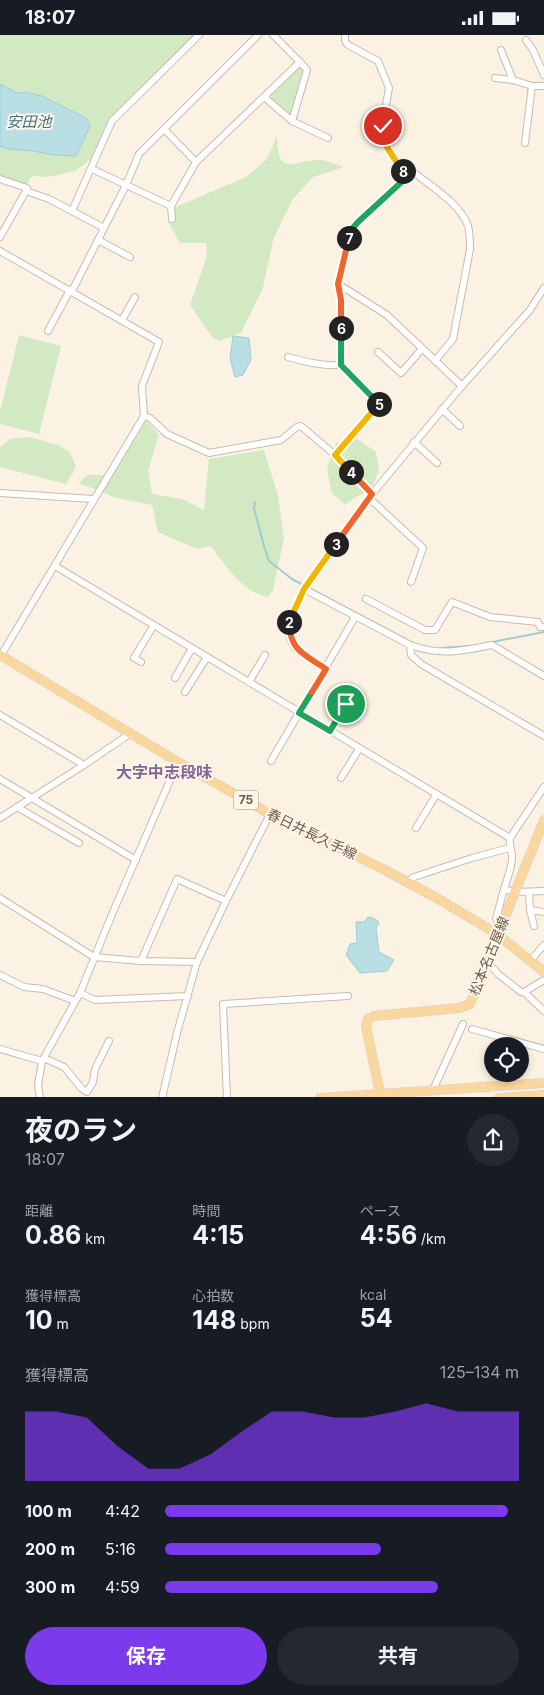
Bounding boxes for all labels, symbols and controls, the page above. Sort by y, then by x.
text: 18:07 [25,6,75,29]
pin [362,105,404,147]
water label: 安田池 [6,112,53,131]
icon: check [369,112,397,140]
pin: 8 [390,159,416,183]
text: 8 [399,163,408,180]
pin: 7 [336,225,362,251]
text: 7 [345,230,354,247]
pin: 6 [328,315,354,341]
text: 6 [337,320,346,337]
pin: 5 [366,391,392,417]
text: 5 [375,396,384,413]
pin: 4 [338,459,364,485]
text: 4 [347,464,356,481]
pin: 3 [324,531,348,557]
text: 3 [332,536,341,553]
pin: 2 [276,609,302,635]
text: 2 [285,614,294,631]
pin [325,683,367,725]
icon: arrive [332,690,360,718]
district label: 大字中志段味 [116,762,212,782]
road number: 75 [234,791,258,809]
street label: 春日井長久手線 [264,804,360,863]
street label: 松本名古屋線 [465,914,512,998]
map controls [484,1037,529,1082]
button: locate [484,1037,529,1082]
text: 夜のラン [25,1113,137,1147]
button: share [467,1114,519,1166]
text: 18:07 [25,1149,65,1169]
text: 距離 [25,1202,53,1219]
text: 時間 [192,1202,220,1219]
text: ペース [360,1202,401,1219]
text: 0.86 [25,1220,81,1250]
text: 4:15 [192,1220,244,1250]
text: 4:56 [360,1220,417,1250]
text: km [81,1230,105,1247]
text: /km [417,1230,446,1247]
text: kcal [360,1286,386,1303]
text: 獲得標高 [25,1287,81,1304]
text: 心拍数 [192,1287,234,1304]
text: 54 [360,1303,393,1333]
text: 10 [25,1305,53,1335]
text: 148 [192,1305,236,1335]
text: m [53,1315,69,1332]
text: bpm [236,1315,270,1332]
text: 125–134 m [440,1362,519,1382]
text: 獲得標高 [25,1365,89,1385]
text: 100 m [25,1501,72,1521]
text: 4:42 [105,1501,140,1521]
text: 200 m [25,1539,75,1559]
text: 5:16 [105,1539,136,1559]
text: 300 m [25,1577,75,1597]
text: 4:59 [105,1577,140,1597]
button: 保存 [25,1627,267,1685]
button: 共有 [277,1627,519,1685]

